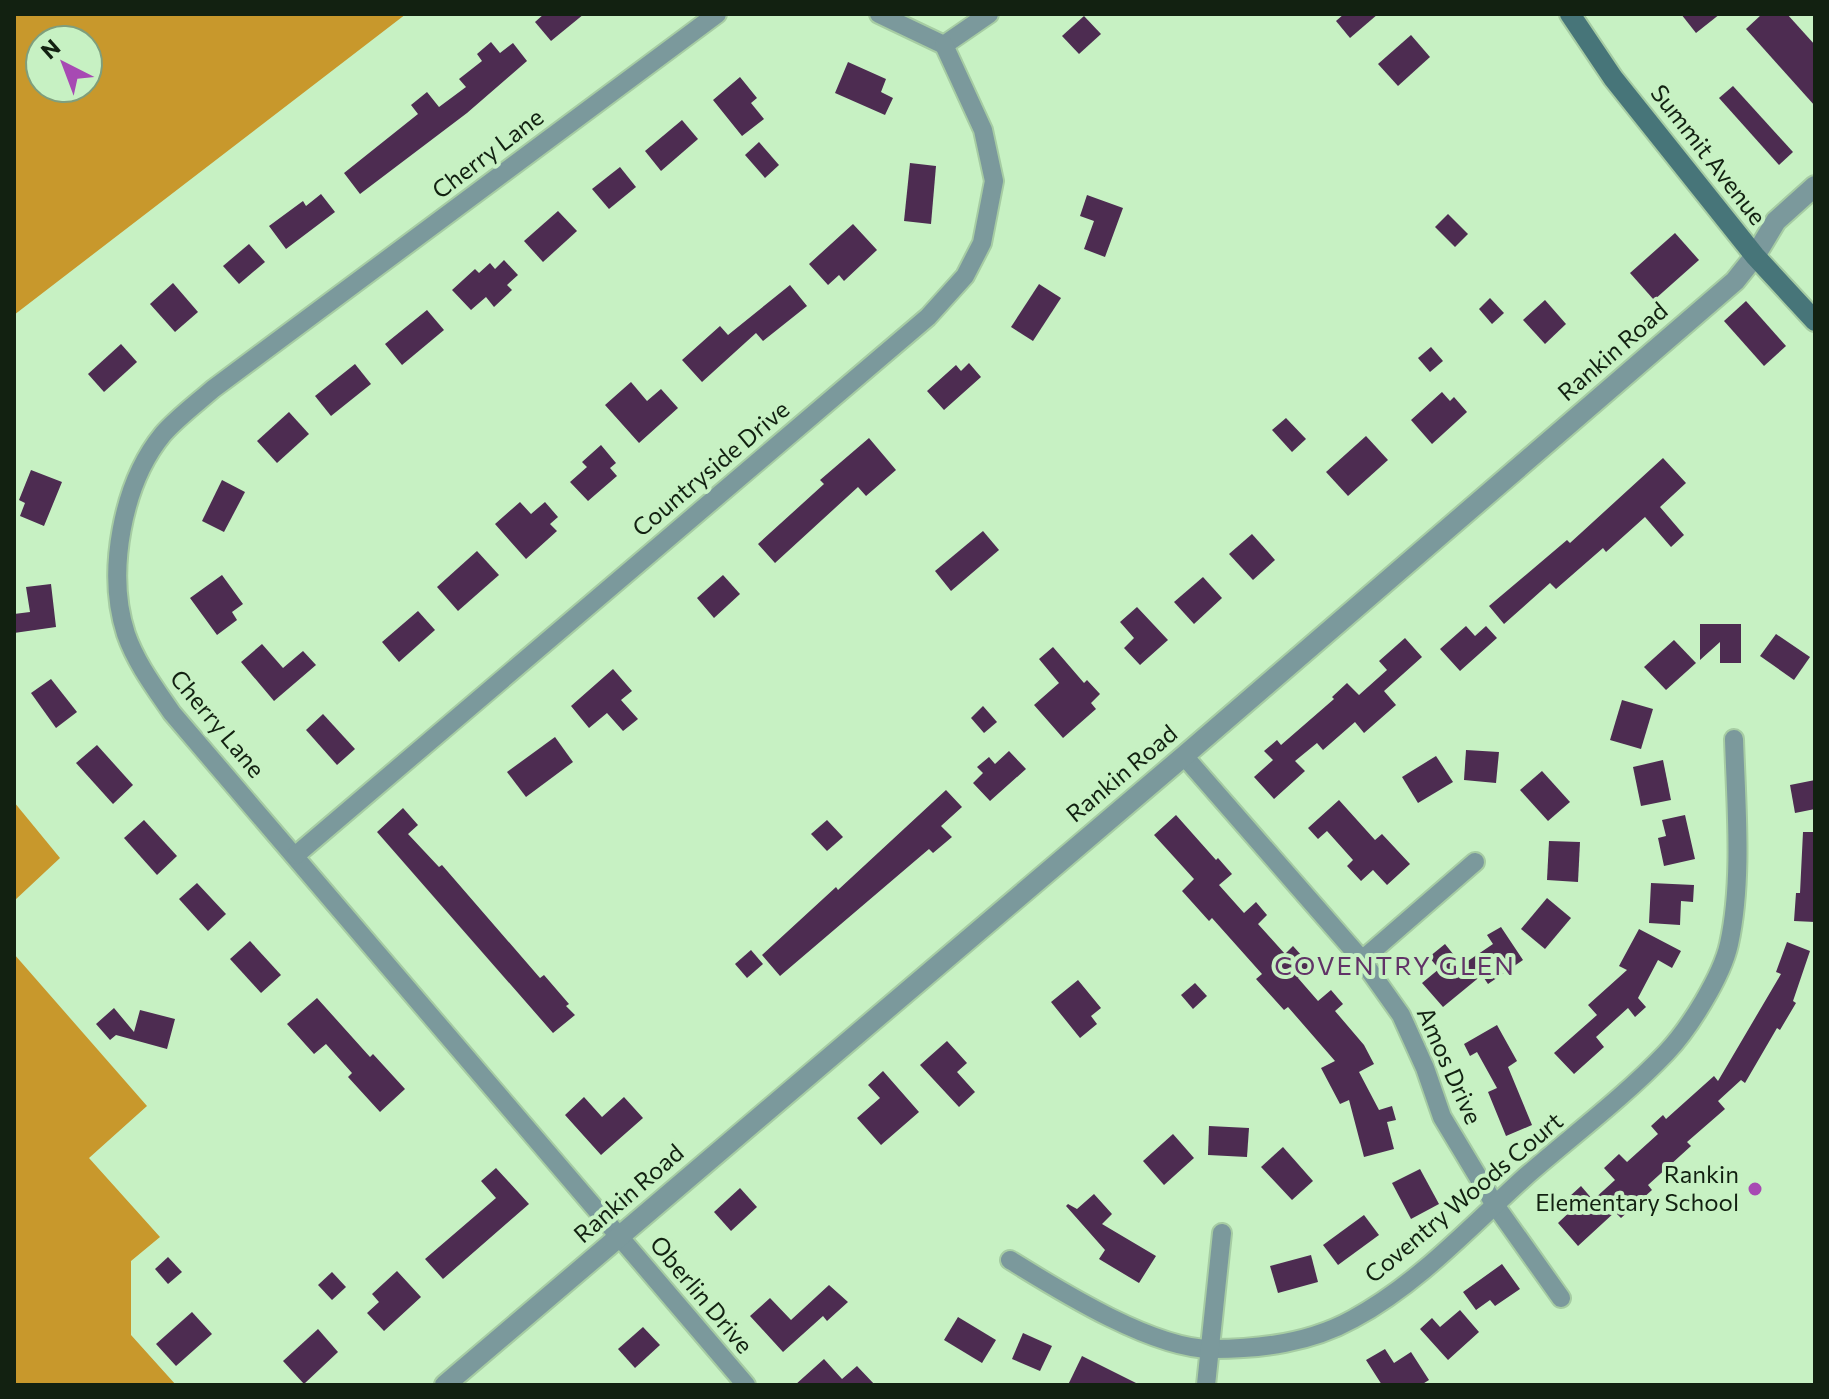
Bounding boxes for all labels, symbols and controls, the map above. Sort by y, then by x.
north arrow [24,24,104,104]
text: N [35,33,65,64]
street label: Summit Avenue [1645,78,1773,230]
street label: Cherry Lane [426,102,548,204]
street label: Rankin Road [1551,295,1673,406]
street label: Countryside Drive [626,394,794,542]
street label: Cherry Lane [165,663,272,783]
street label: Rankin Road [1060,718,1182,828]
district label: COVENTRY GLEN [1274,949,1516,980]
street label: Amos Drive [1412,1002,1489,1128]
street label: Coventry Woods Court [1358,1105,1568,1288]
street label: Rankin Road [567,1137,689,1248]
place label: Rankin Elementary School [1535,1159,1739,1216]
marker: Rankin Elementary School [1746,1180,1764,1198]
street label: Oberlin Drive [645,1229,760,1359]

